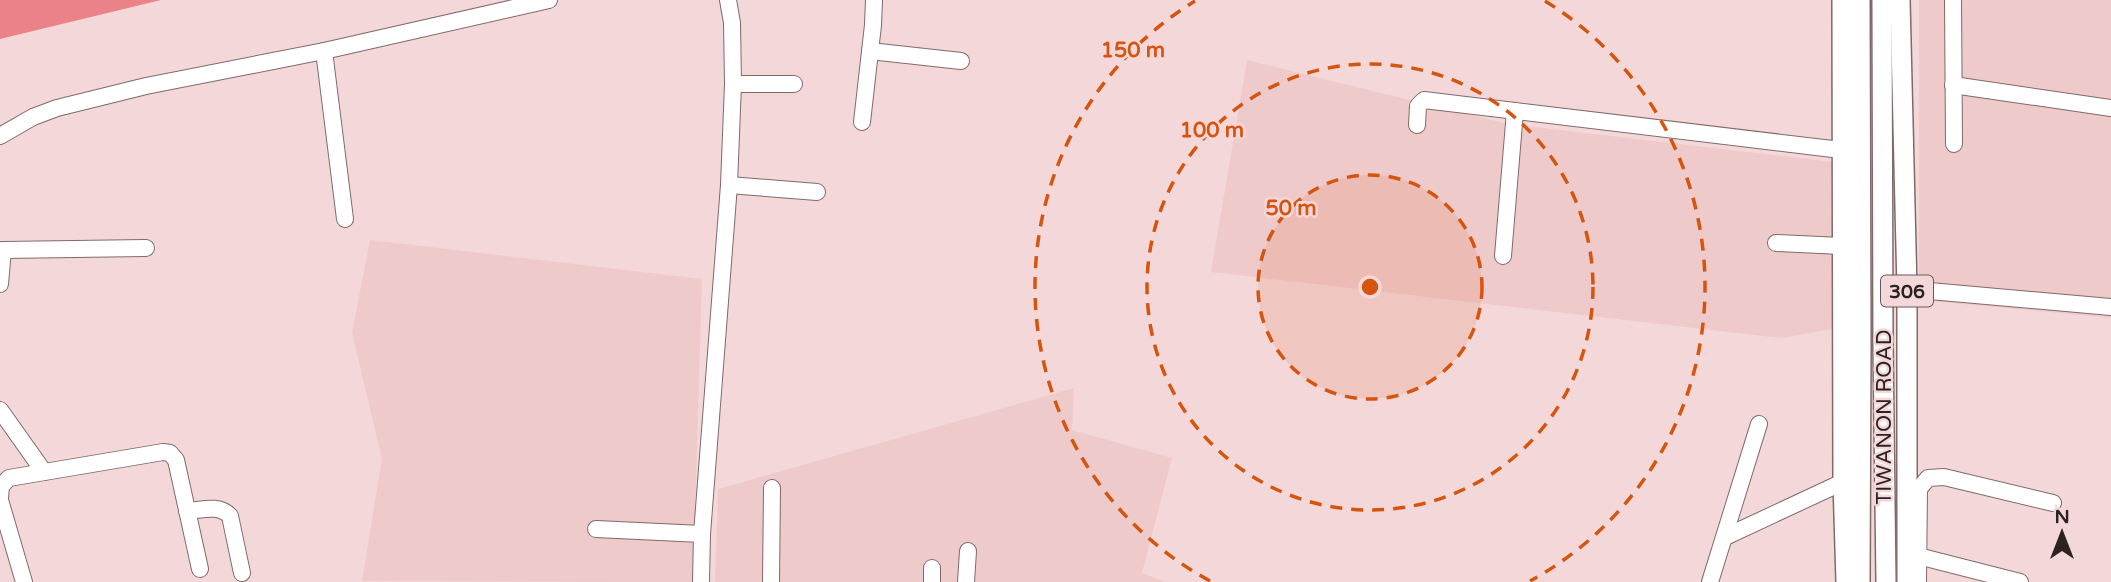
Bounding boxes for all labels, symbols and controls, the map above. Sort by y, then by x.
text: 150 m [1101,38,1165,63]
text: 100 m [1180,118,1244,143]
text: 50 m [1265,196,1317,221]
centre of rings [1358,275,1382,299]
road number: 306 [1881,276,1933,306]
street label: TIWANON ROAD [1872,329,1897,505]
north arrow [2027,498,2097,568]
text: N [2054,506,2070,528]

